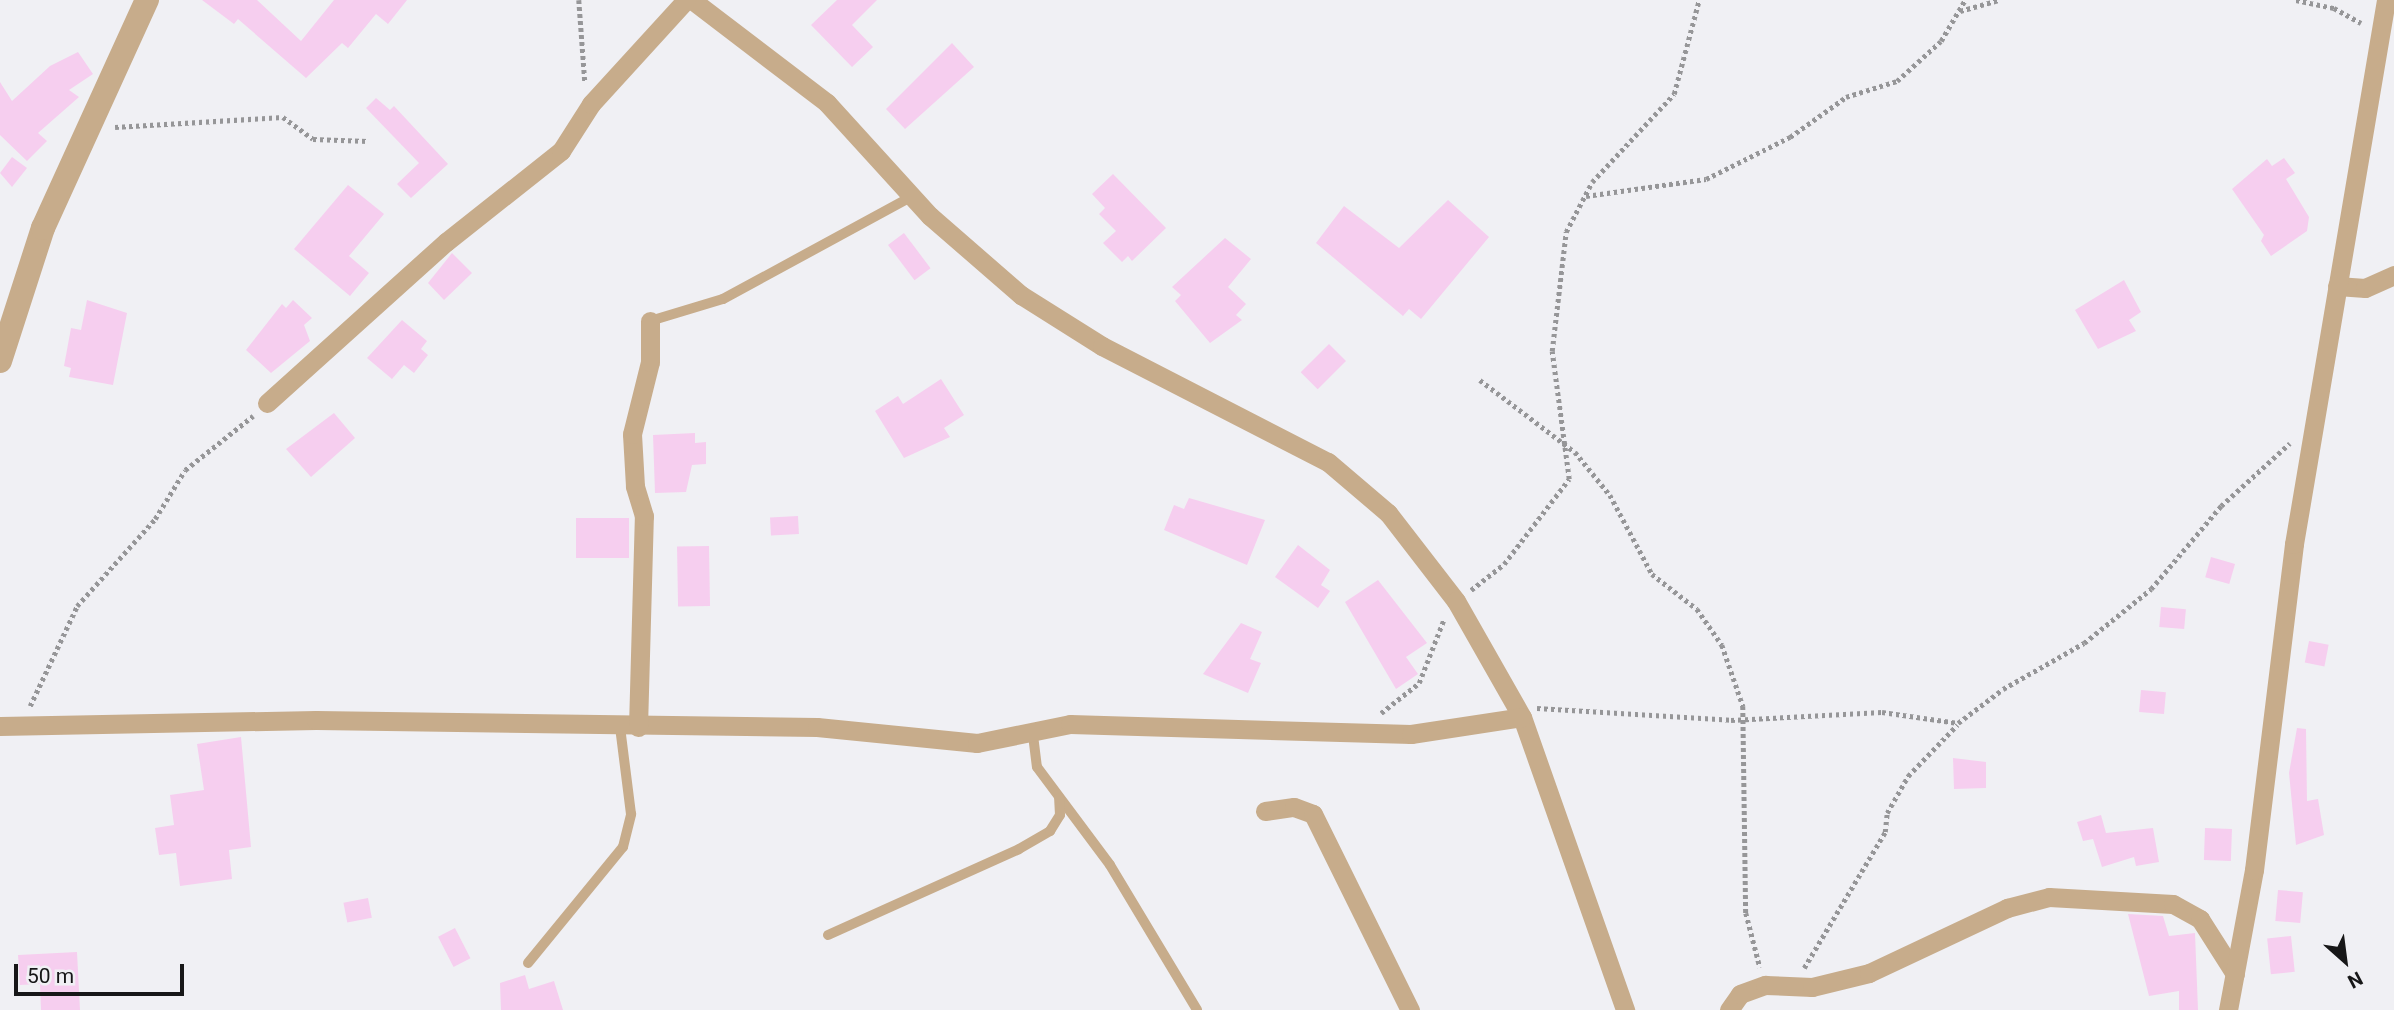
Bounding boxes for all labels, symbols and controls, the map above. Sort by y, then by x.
north arrow [2310,926,2380,996]
scale bar [18,950,187,994]
text: 50 m [27,964,74,988]
text: N [2344,967,2366,993]

